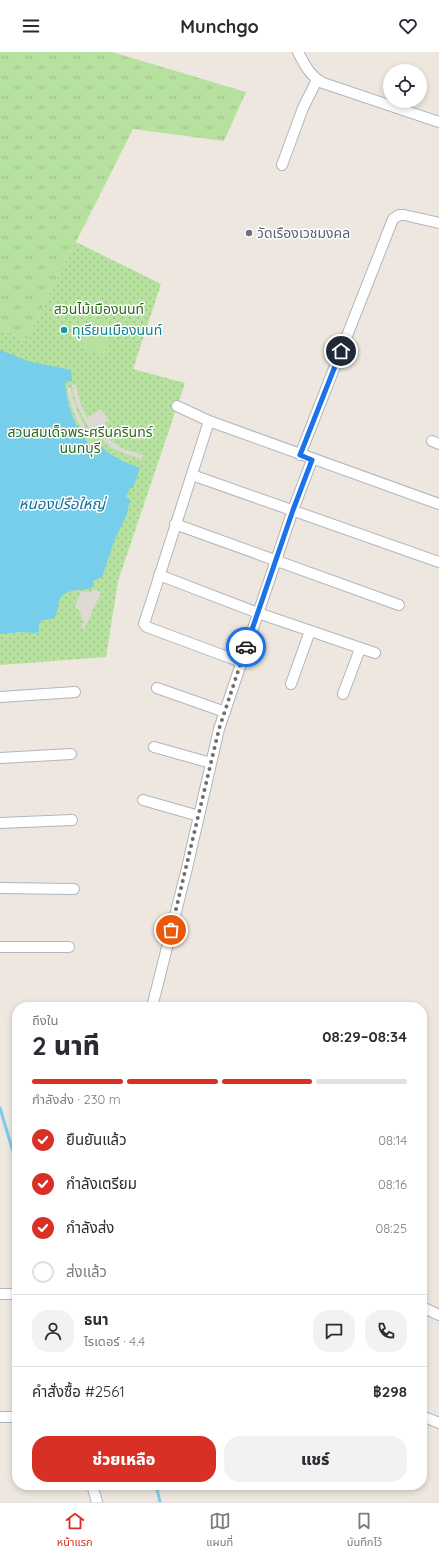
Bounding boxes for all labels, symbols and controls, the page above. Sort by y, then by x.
icon: menu [20,15,42,37]
text: Munchgo [180,15,259,38]
icon: heart [397,15,419,37]
map controls [383,64,427,108]
button: locate [383,64,427,108]
place label: วัดเรืองเวชมงคล [257,224,350,242]
marker: วัดเรืองเวชมงคล [244,228,254,238]
park label: สวนไม้เมืองนนท์ [54,300,144,318]
place label: ทุเรียนเมืองนนท์ [72,321,162,339]
marker: ทุเรียนเมืองนนท์ [59,325,69,335]
pin [324,334,358,368]
icon: home [330,340,352,362]
park label: สวนสมเด็จพระศรีนครินทร์ นนทบุรี [7,423,153,457]
water label: หนองปรือใหญ่ [19,494,107,513]
courier [226,627,266,667]
icon: car [235,636,257,658]
pin [154,913,188,947]
icon: bag [160,919,182,941]
text: ถึงใน [32,1012,58,1028]
text: 08:29–08:34 [322,1027,407,1046]
text: 2 นาที [32,1029,100,1062]
text: กำลังส่ง · 230 m [32,1091,121,1107]
icon: check [32,1129,54,1151]
text: ยืนยันแล้ว [66,1130,127,1149]
text: 08:14 [378,1132,407,1148]
icon: check [32,1173,54,1195]
text: กำลังเตรียม [66,1174,137,1193]
text: 08:16 [378,1176,407,1192]
icon: check [32,1217,54,1239]
text: กำลังส่ง [66,1218,114,1237]
text: 08:25 [376,1220,407,1236]
text: ส่งแล้ว [66,1262,107,1281]
button: person [32,1310,74,1352]
text: ธนา [84,1310,109,1329]
button: chat [313,1310,355,1352]
button: phone [365,1310,407,1352]
text: ไรเดอร์ · 4.4 [84,1333,145,1349]
text: คำสั่งซื้อ #2561 [32,1382,125,1401]
text: ฿298 [373,1382,407,1401]
button: ช่วยเหลือ [32,1436,216,1482]
button: แชร์ [224,1436,407,1482]
tab: หน้าแรก [57,1510,93,1551]
tab: แผนที่ [206,1510,233,1551]
tab: บันทึกไว้ [347,1510,382,1551]

